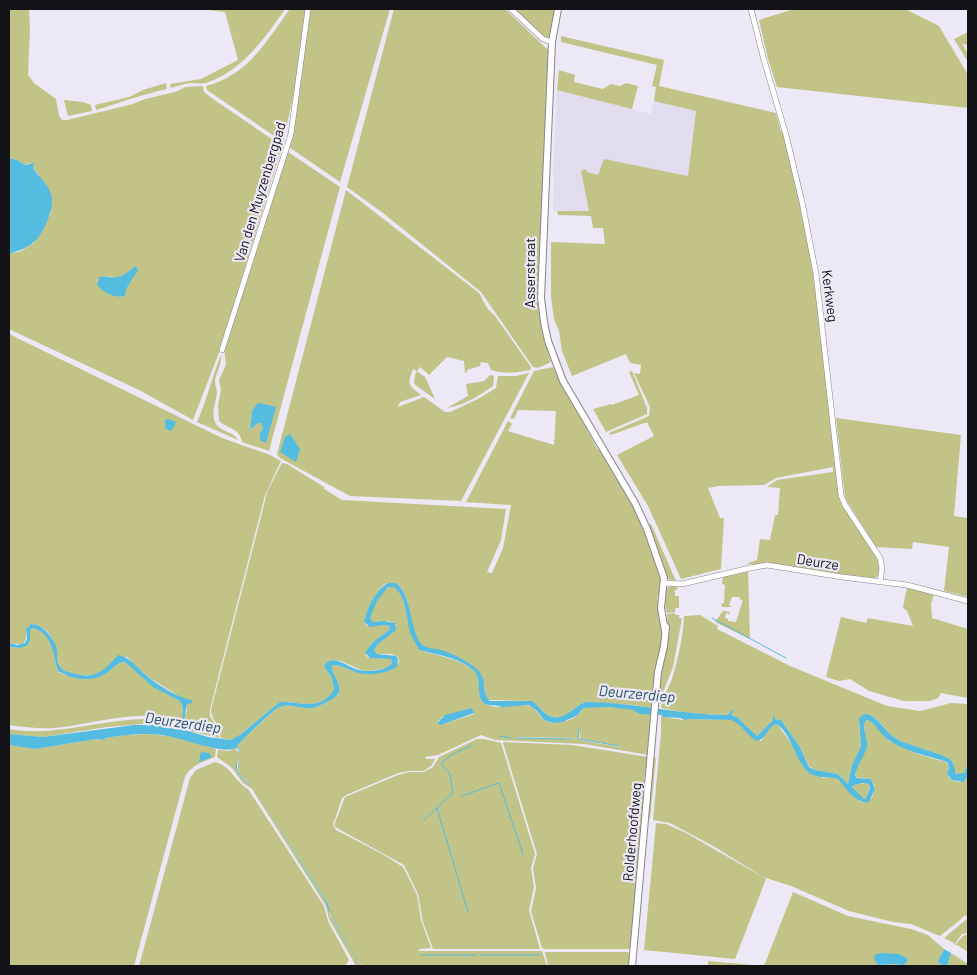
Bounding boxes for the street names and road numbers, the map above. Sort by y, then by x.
street label: Van den Muyzenbergpad [230,120,289,264]
street label: Asserstraat [521,238,538,308]
street label: Kerkweg [819,269,842,323]
street label: Deurze [796,550,840,573]
street label: Rolderhoofdweg [619,782,644,882]

